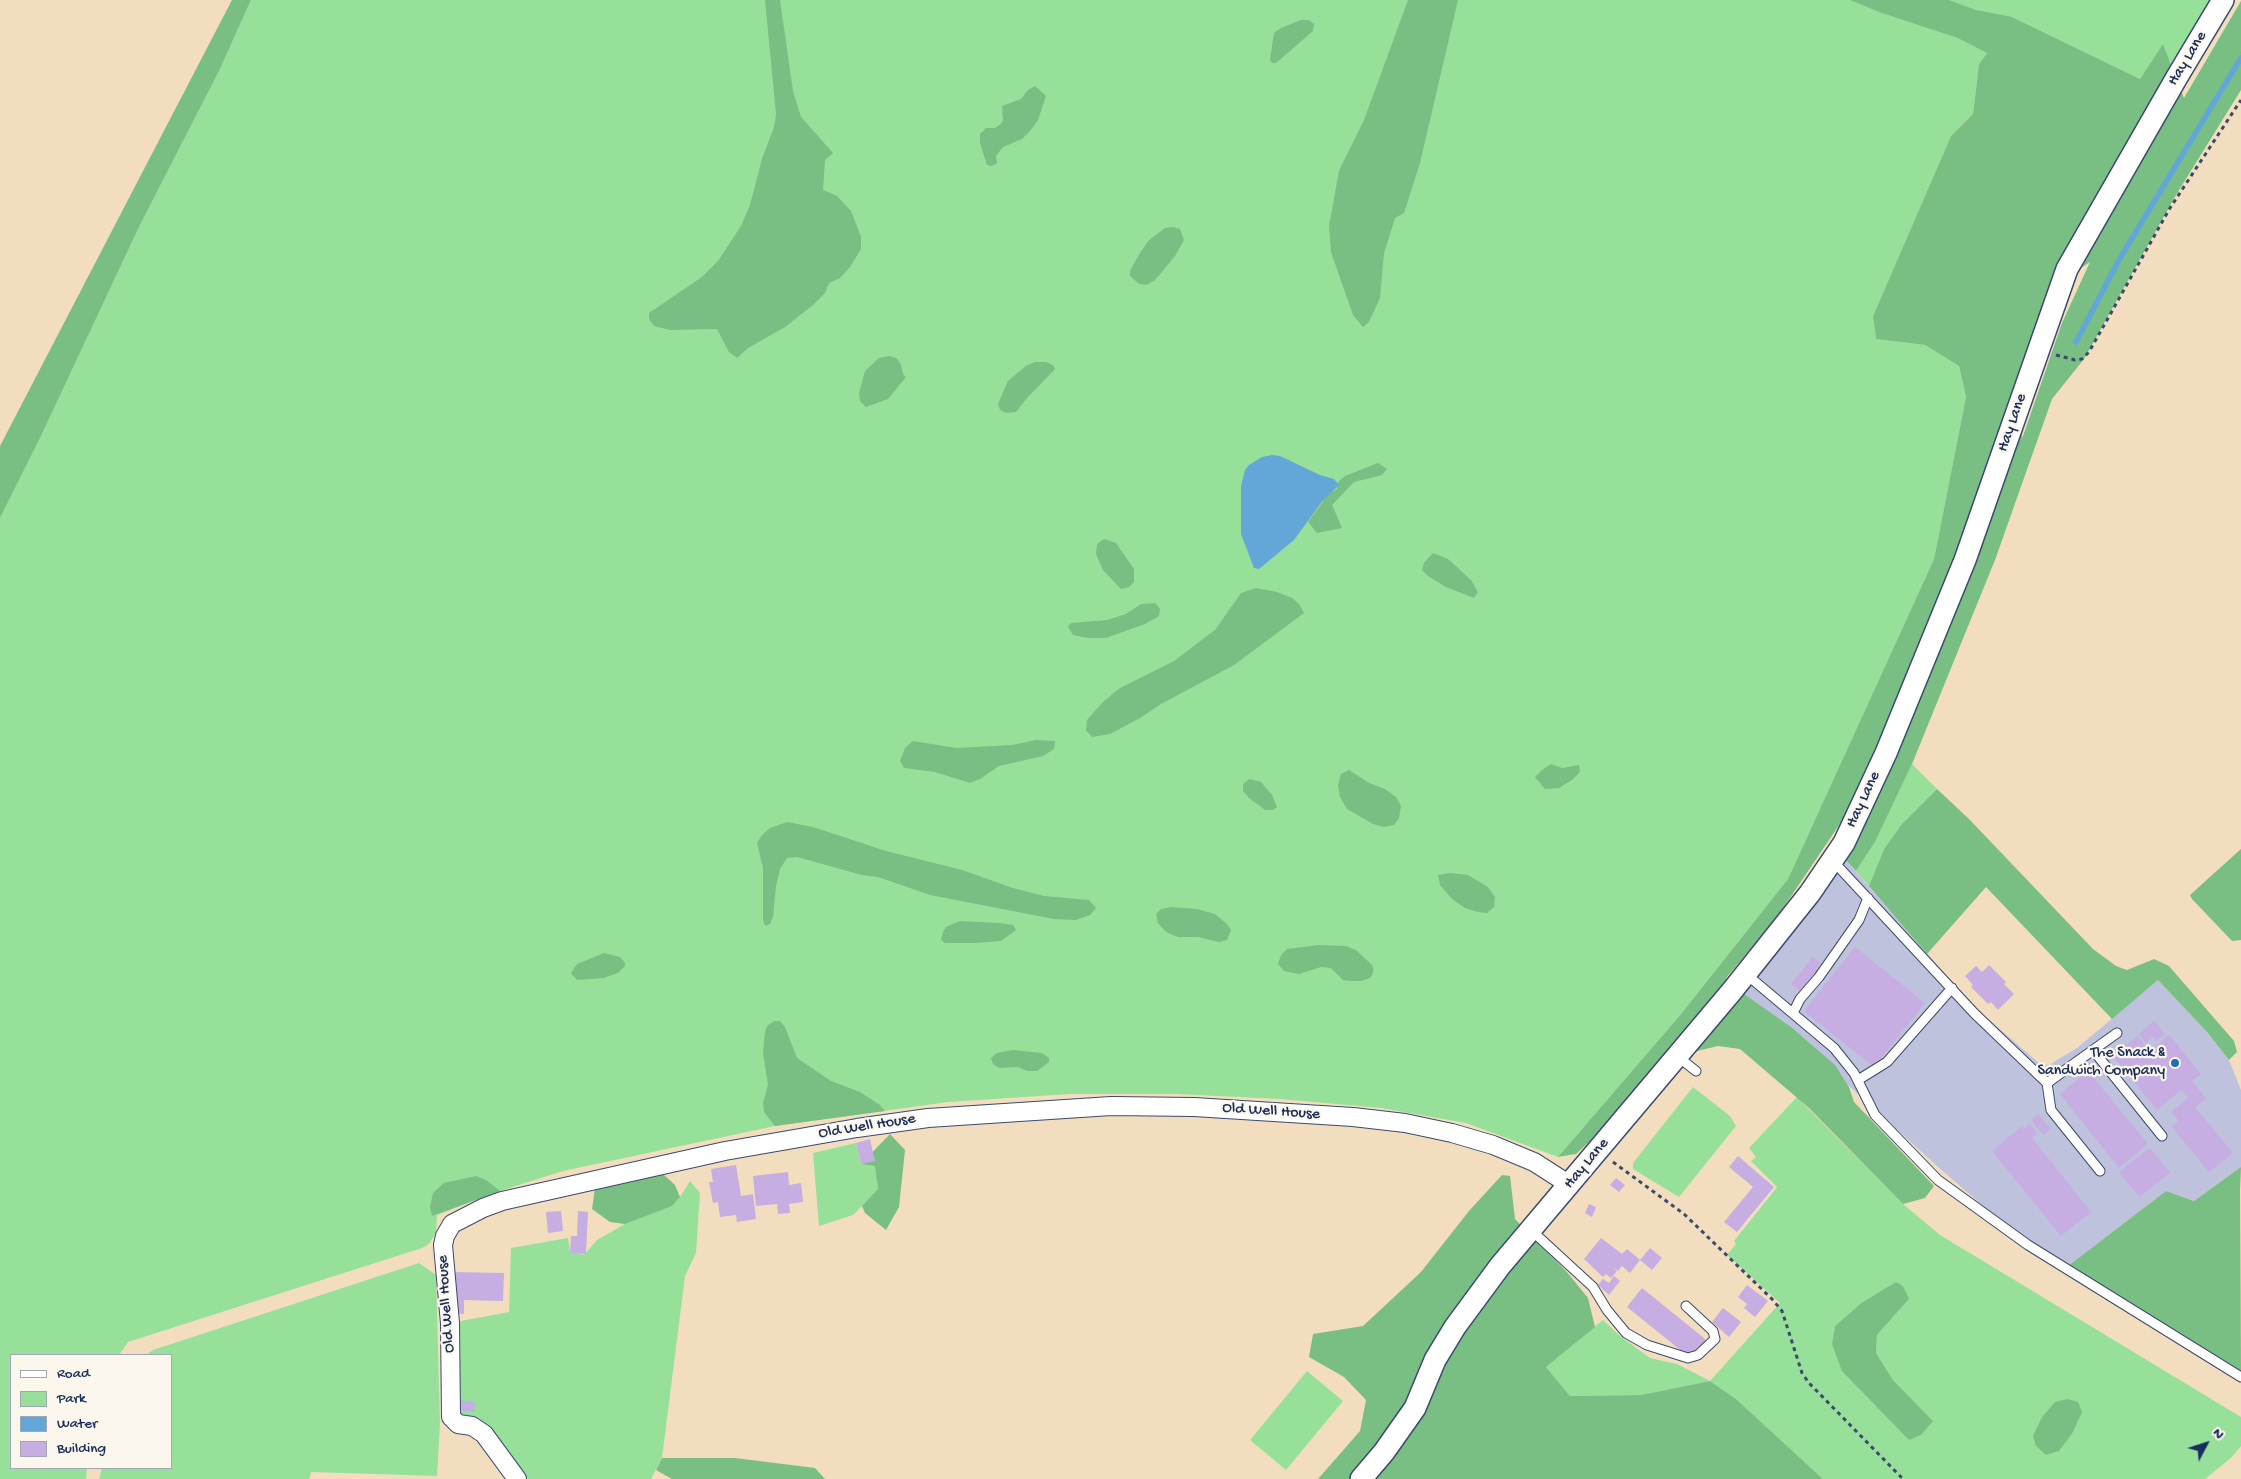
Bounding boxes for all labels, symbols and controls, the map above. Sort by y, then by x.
street label: Hay Lane [2164,28,2212,90]
street label: Hay Lane [1994,391,2032,455]
street label: Hay Lane [1843,769,1885,831]
place label: The Snack & Sandwich Company [2037,1044,2165,1082]
marker: The Snack & Sandwich Company [2169,1057,2181,1069]
street label: Old Well House [1221,1099,1321,1125]
street label: Old Well House [817,1110,917,1144]
street label: Hay Lane [1560,1135,1614,1193]
street label: Old Well House [434,1254,460,1354]
legend [10,1354,172,1469]
text: Road [57,1365,90,1383]
text: Park [57,1390,86,1408]
text: Water [57,1415,97,1433]
north arrow [2181,1419,2231,1469]
text: N [2208,1425,2227,1443]
text: Building [57,1440,106,1458]

